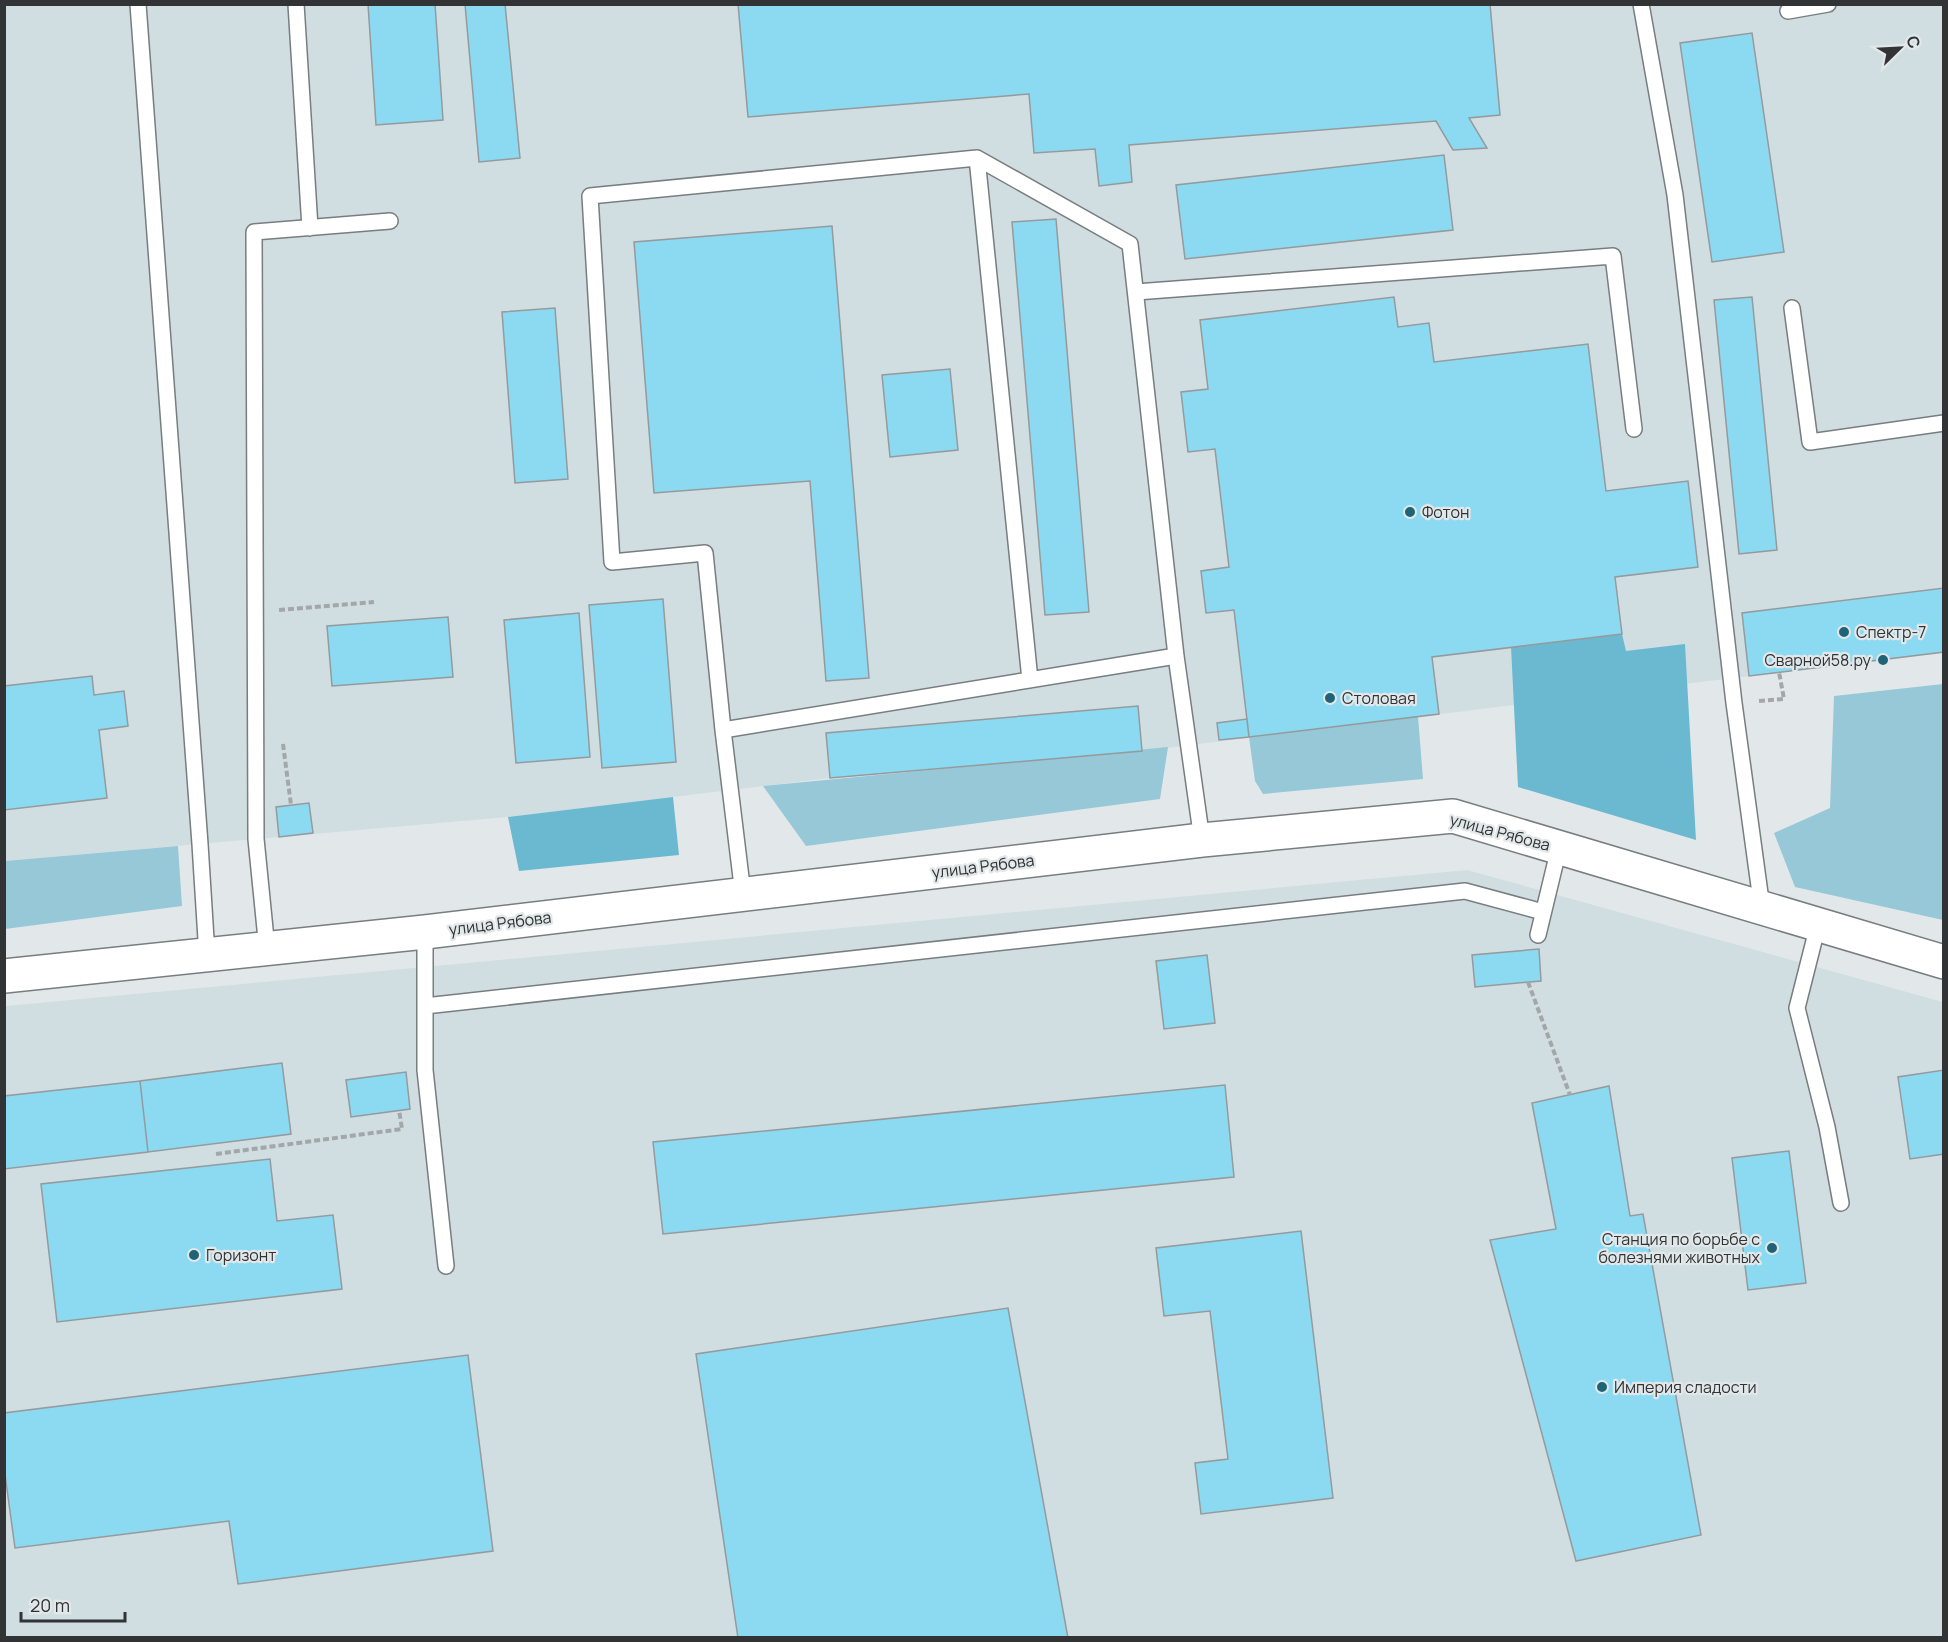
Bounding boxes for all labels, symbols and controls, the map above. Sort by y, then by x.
north arrow [1870,18,1930,78]
text: С [1901,32,1926,52]
place label: Фотон [1422,501,1469,523]
marker: Фотон [1403,505,1417,519]
place label: Спектр-7 [1856,621,1926,643]
marker: Спектр-7 [1837,625,1851,639]
place label: Сварной58.ру [1764,649,1872,671]
marker: Сварной58.ру [1876,653,1890,667]
place label: Столовая [1342,687,1416,709]
marker: Столовая [1323,691,1337,705]
street label: улица Рябова [1447,808,1553,856]
street label: улица Рябова [930,849,1036,883]
street label: улица Рябова [447,906,553,940]
place label: Станция по борьбе с болезнями животных [1598,1228,1761,1268]
marker: Станция по борьбе с болезнями животных [1765,1241,1779,1255]
place label: Горизонт [206,1244,276,1266]
marker: Горизонт [187,1248,201,1262]
place label: Империя сладости [1614,1376,1757,1398]
marker: Империя сладости [1595,1380,1609,1394]
scale bar [21,1585,124,1623]
text: 20 m [30,1593,70,1617]

